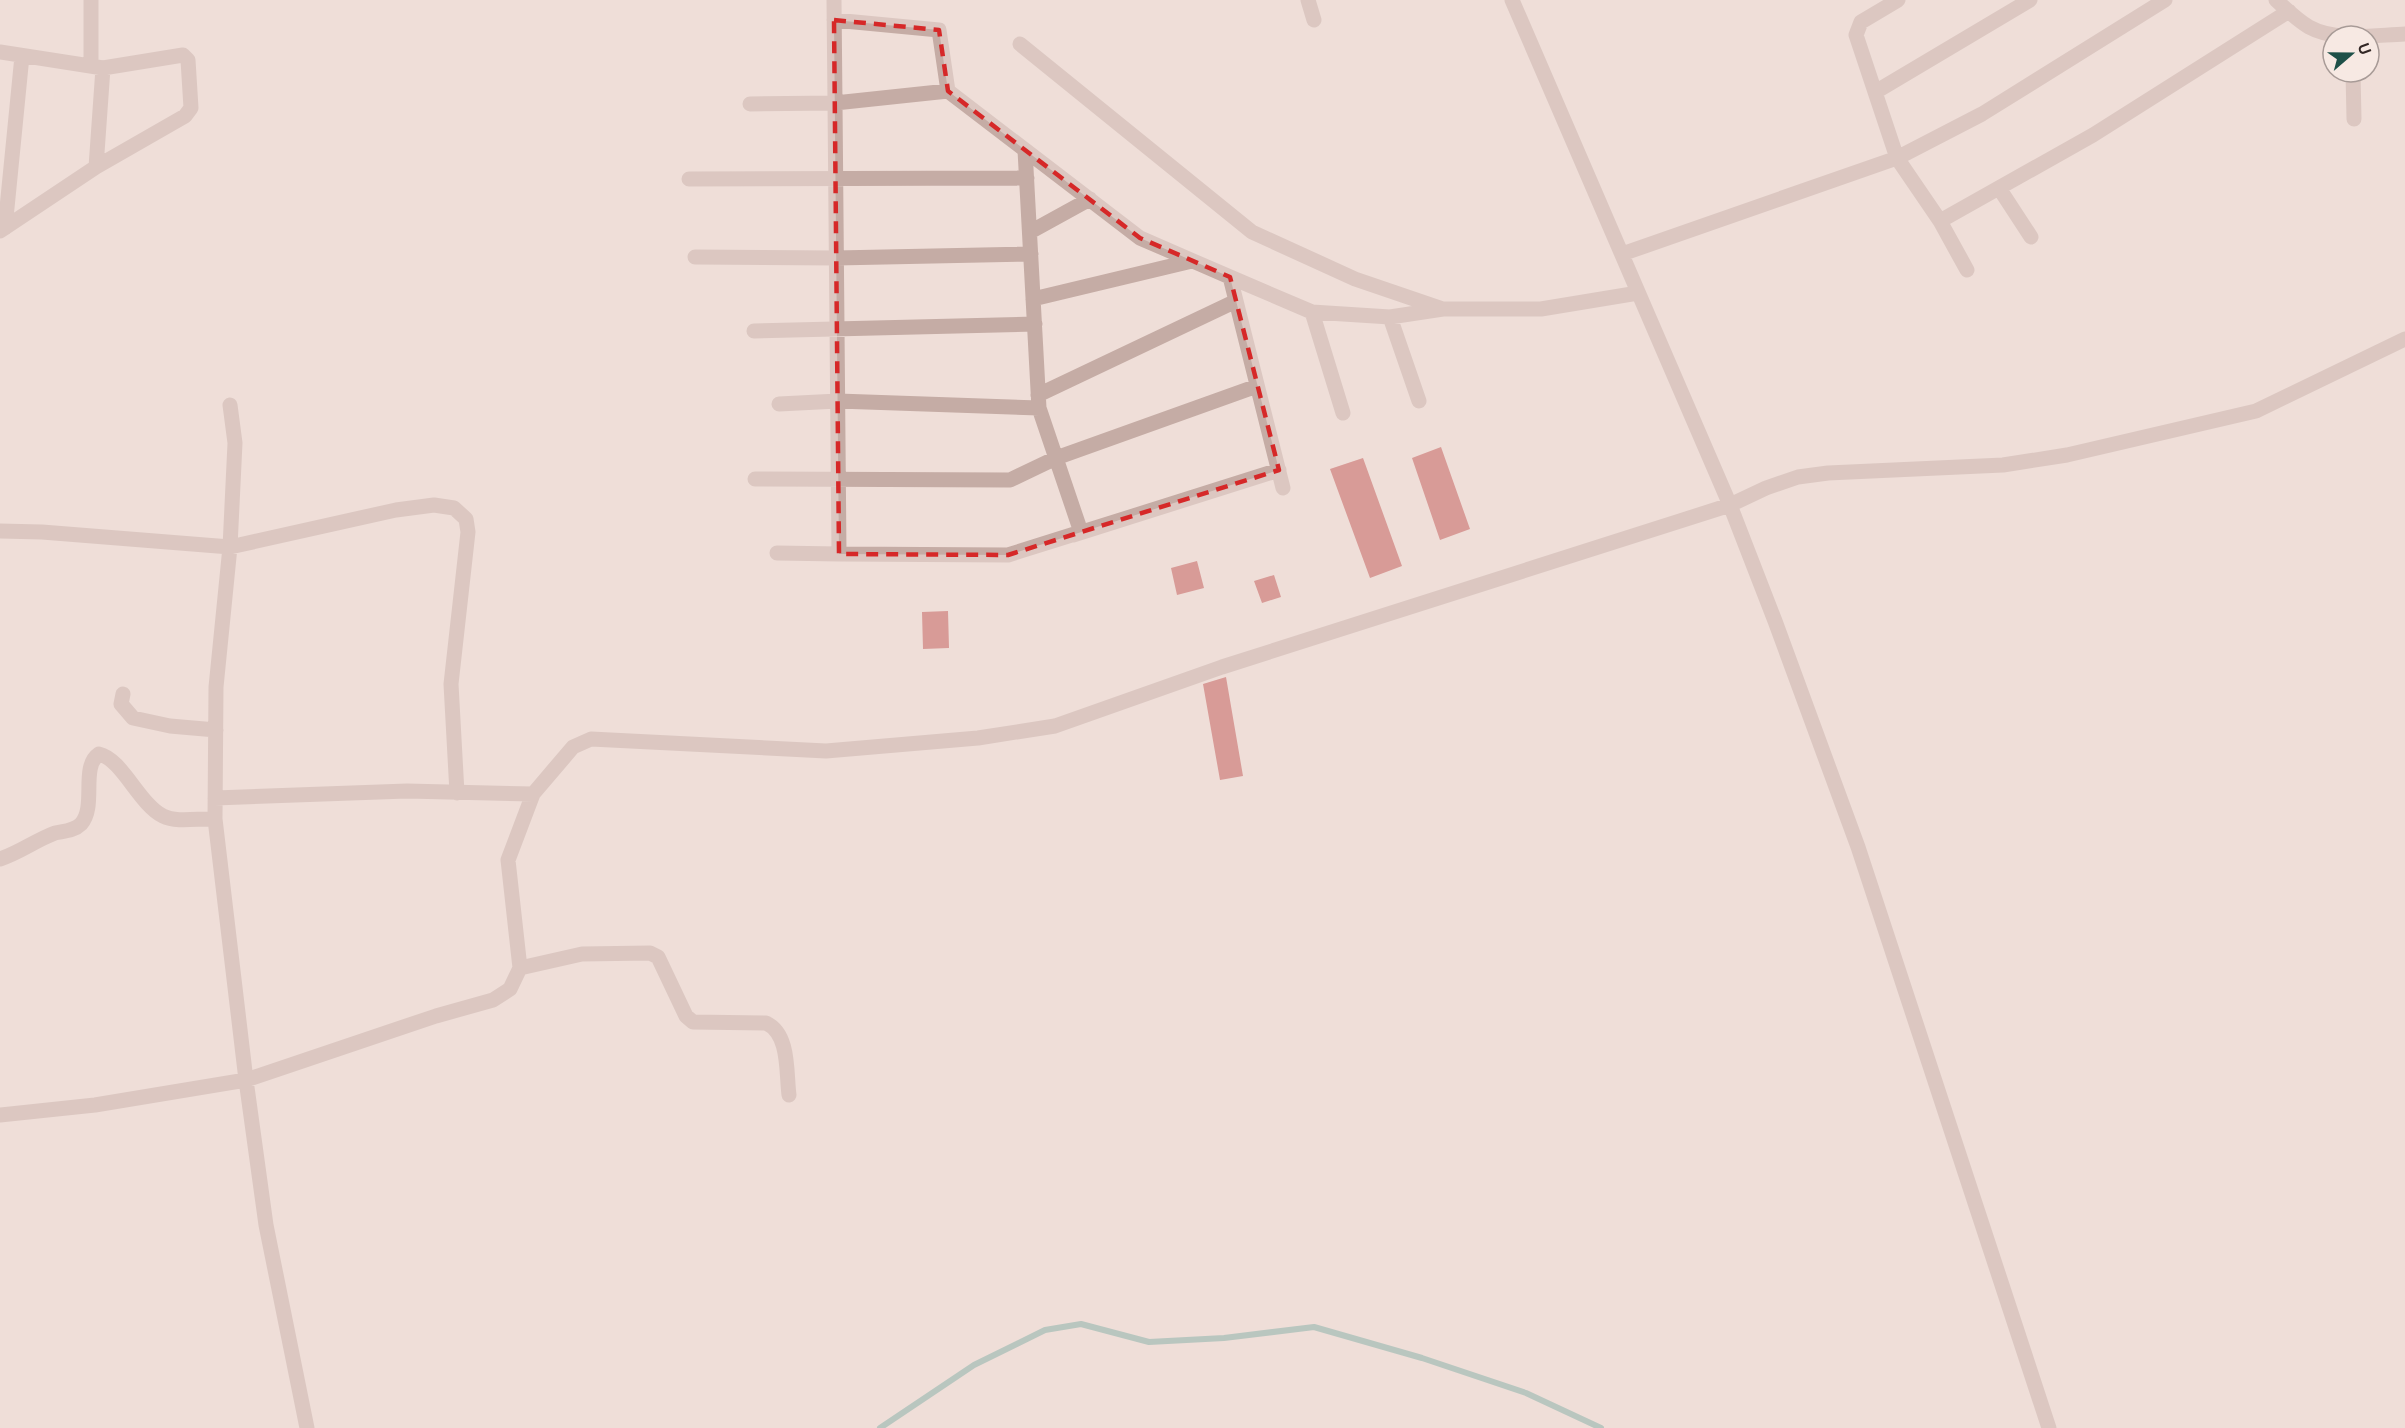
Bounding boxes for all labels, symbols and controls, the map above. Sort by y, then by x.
north arrow [2321,24,2381,84]
text: U [2353,40,2376,58]

